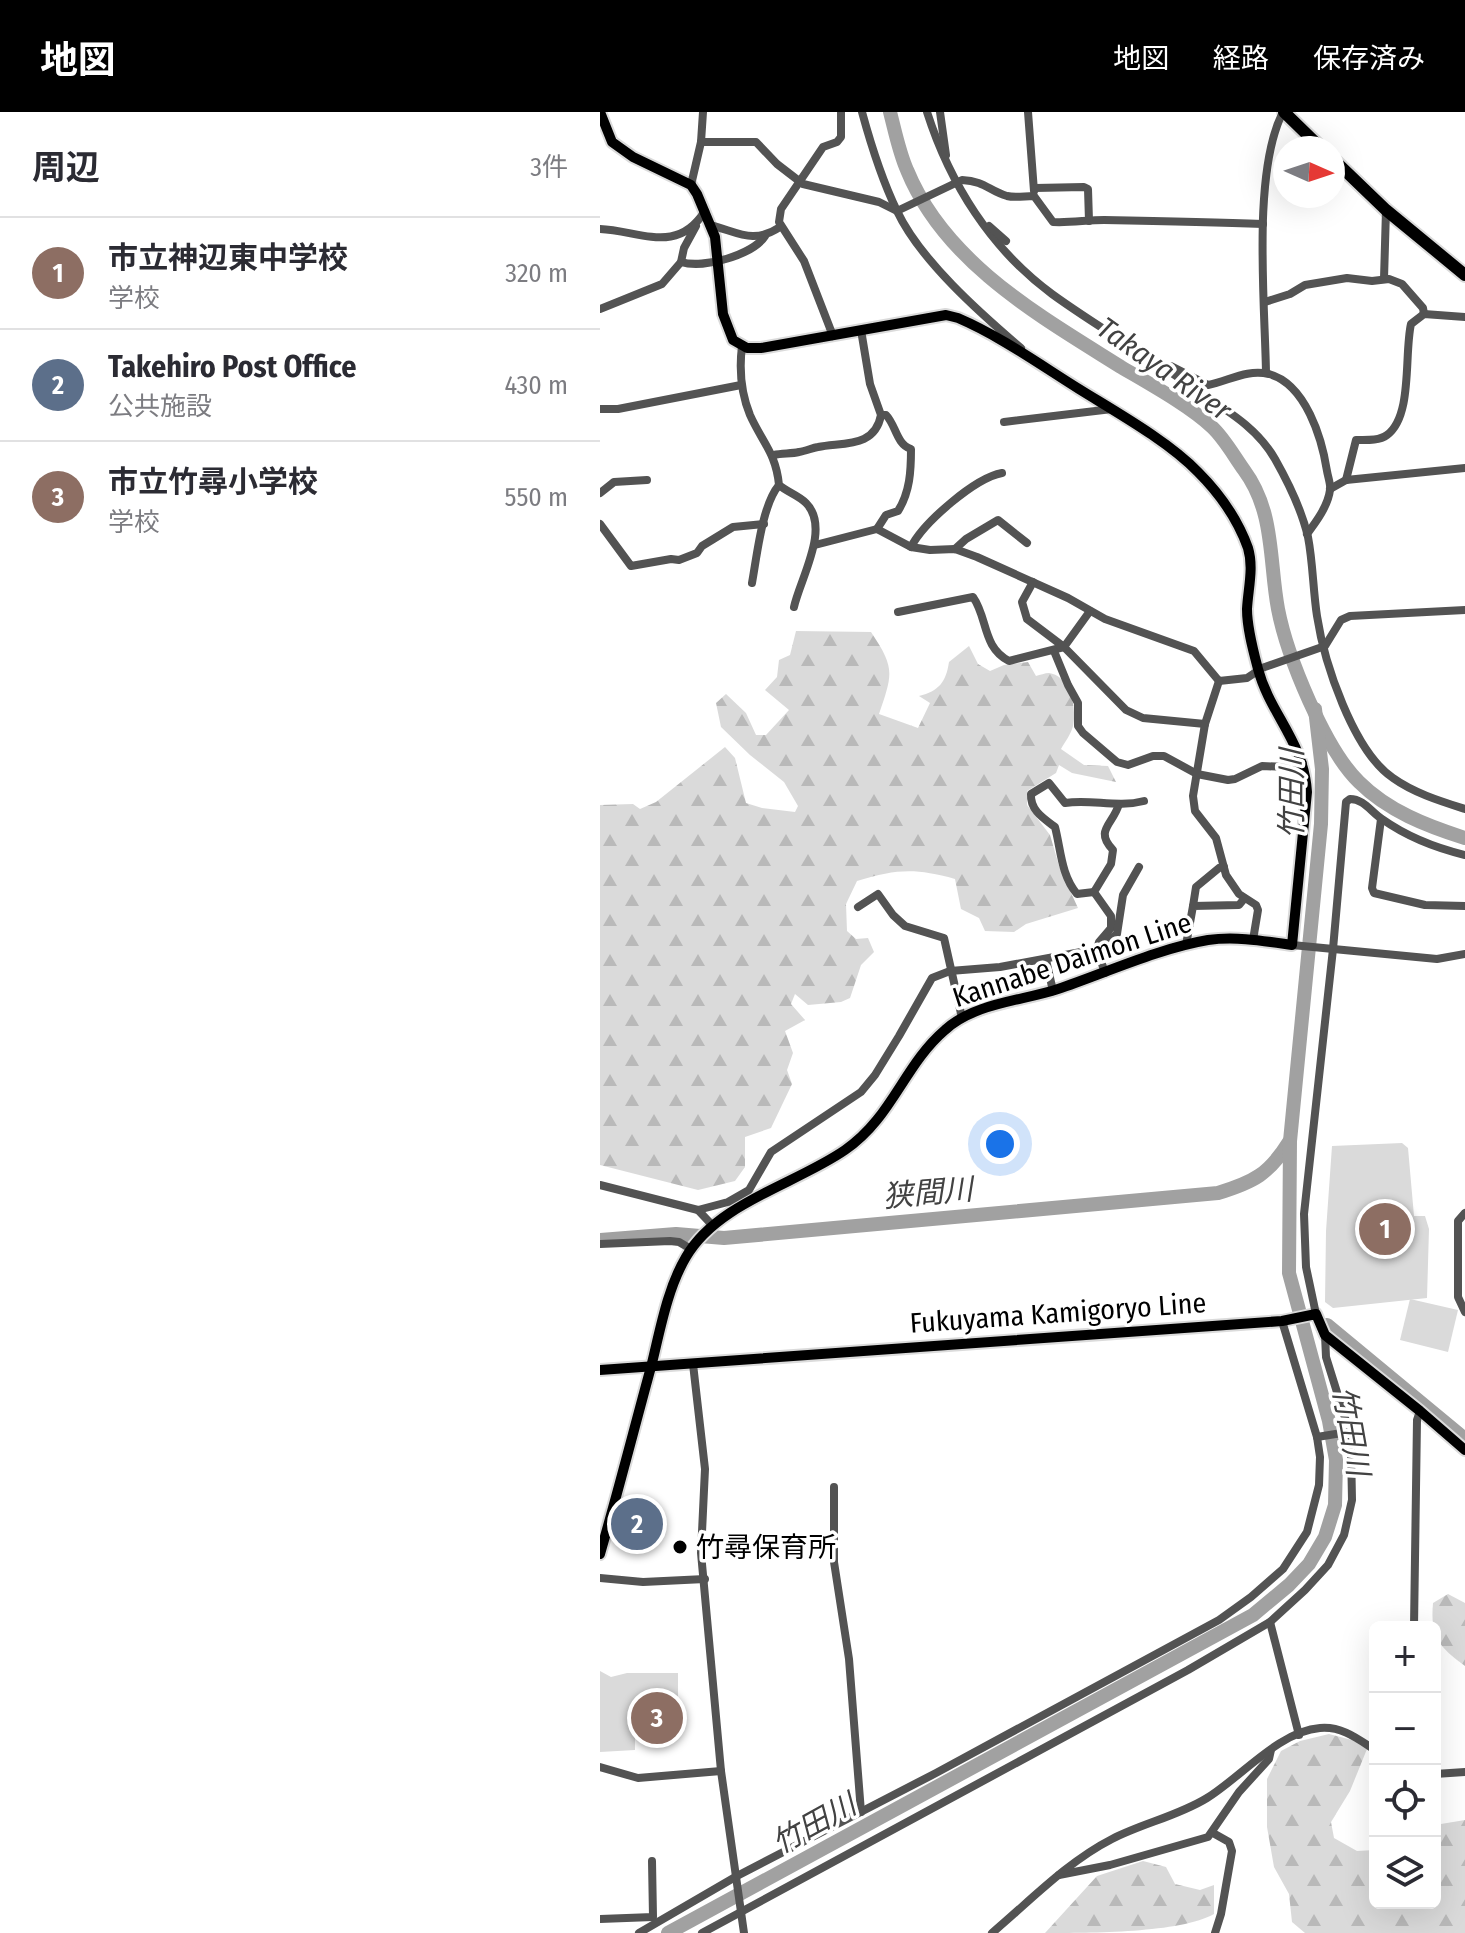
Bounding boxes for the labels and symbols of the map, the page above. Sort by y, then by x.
north arrow [1273,136,1345,208]
water label: Takaya River [1090,310,1239,429]
water label: 竹田川 [1274,746,1310,839]
street label: Kannabe Daimon Line [948,906,1196,1014]
your location [980,1124,1020,1164]
water label: 狭間川 [882,1171,977,1215]
pin: 1 [1359,1199,1411,1259]
street label: Fukuyama Kamigoryo Line [909,1286,1207,1340]
water label: 竹田川 [1325,1384,1377,1481]
pin: 2 [611,1494,663,1554]
place label: 竹尋保育所 [696,1531,836,1564]
marker: 竹尋保育所 [671,1538,689,1556]
pin: 3 [631,1688,683,1748]
water label: 竹田川 [766,1785,865,1862]

